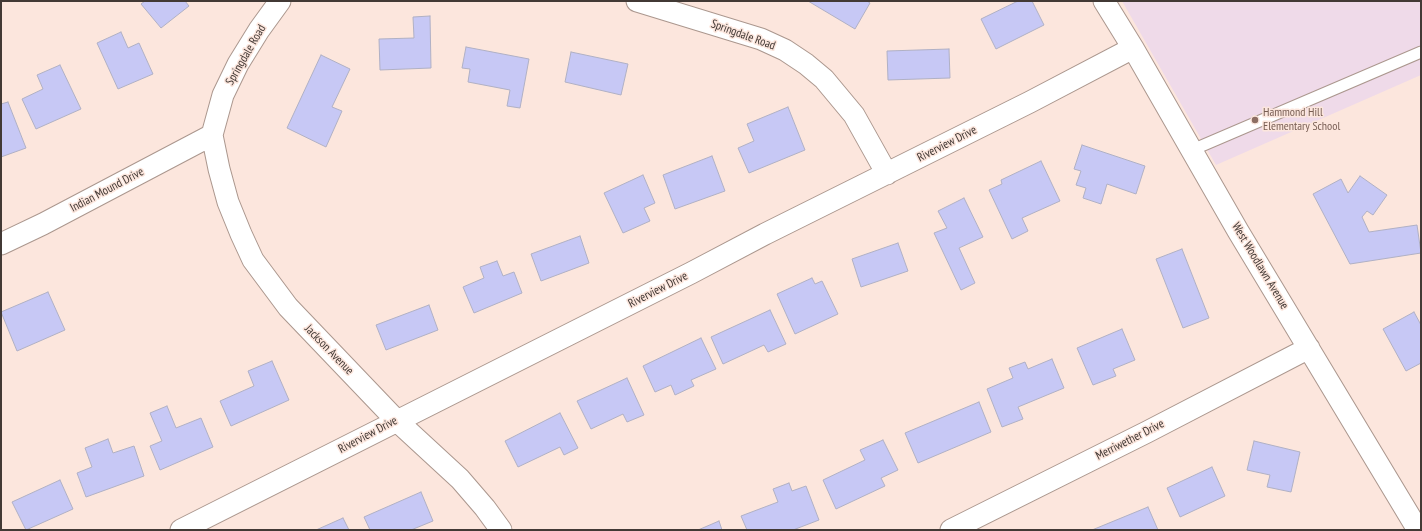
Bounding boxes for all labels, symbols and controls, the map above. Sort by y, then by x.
street label: Springdale Road [709,17,777,53]
street label: Springdale Road [223,22,269,88]
place label: Hammond Hill Elementary School [1263,106,1340,134]
marker: Hammond Hill Elementary School [1250,115,1260,125]
street label: Riverview Drive [915,123,979,165]
street label: Indian Mound Drive [68,165,146,215]
street label: West Woodlawn Avenue [1228,220,1292,312]
street label: Riverview Drive [626,269,690,311]
street label: Jackson Avenue [302,322,356,378]
street label: Riverview Drive [336,413,400,457]
street label: Merriwether Drive [1093,417,1167,463]

